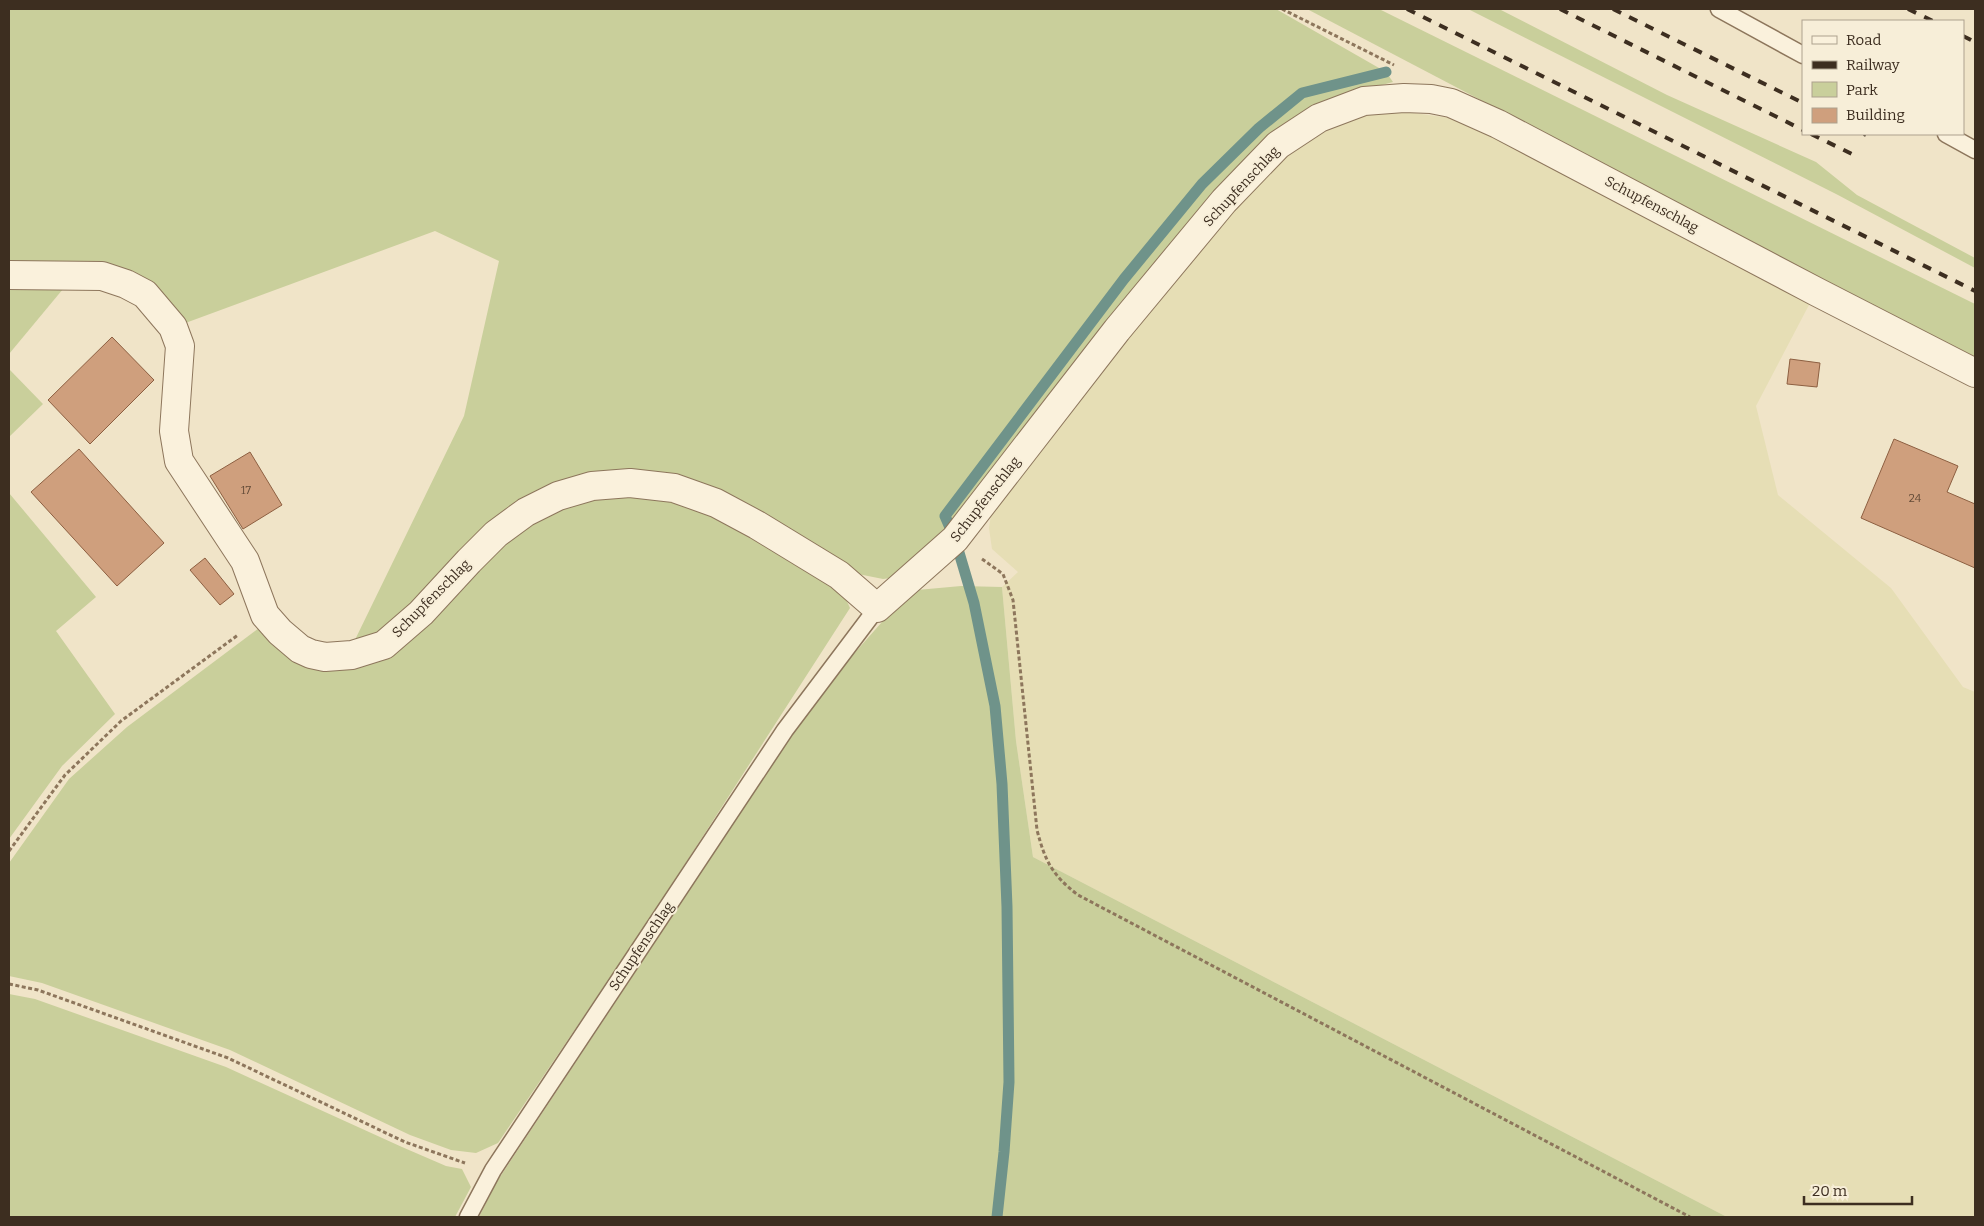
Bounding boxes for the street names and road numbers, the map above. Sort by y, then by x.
street label: Schupfenschlag [1200,142,1283,230]
street label: Schupfenschlag [1602,173,1702,236]
street label: Schupfenschlag [947,453,1024,545]
street label: Schupfenschlag [389,556,474,641]
street label: Schupfenschlag [605,898,678,994]

